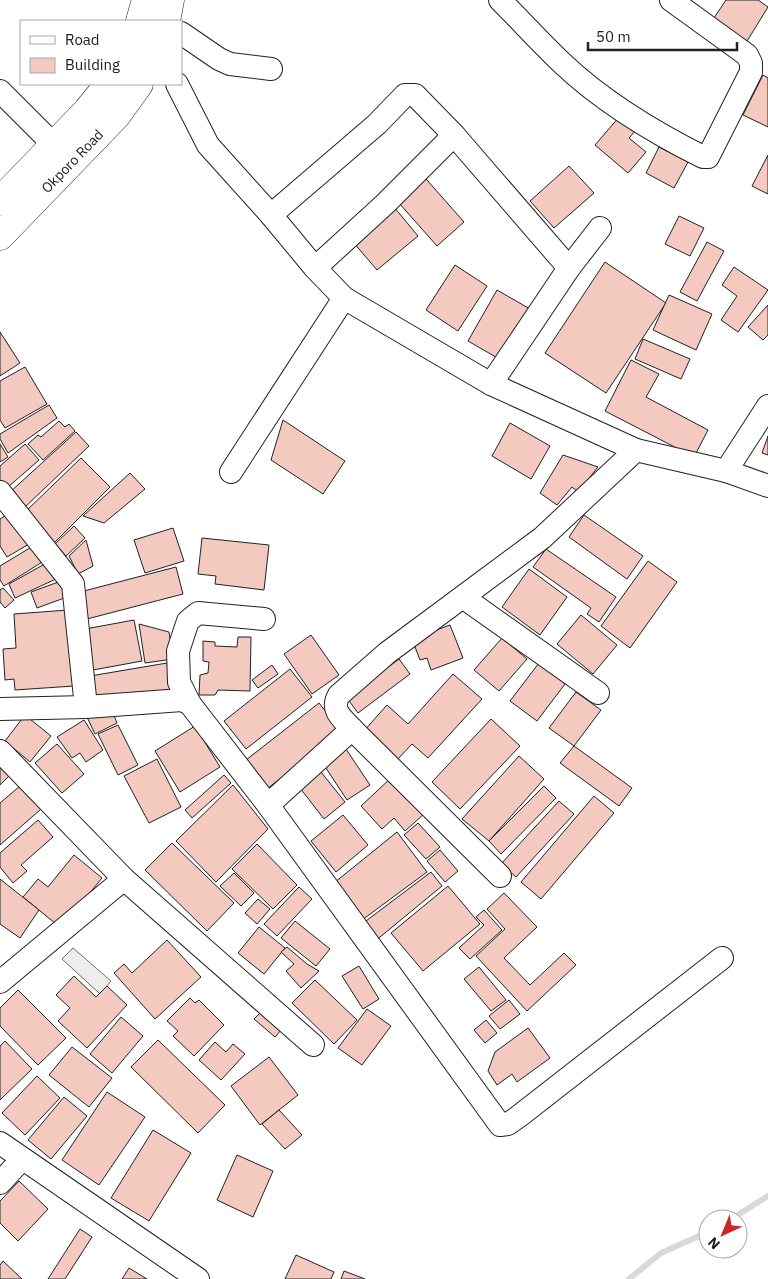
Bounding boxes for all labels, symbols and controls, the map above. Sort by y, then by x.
legend [20,20,182,85]
scale bar [588,20,737,52]
text: 50 m [596,27,631,46]
text: Road [65,30,100,49]
text: Building [65,55,120,74]
street label: Okporo Road [37,126,107,197]
north arrow [698,1209,748,1259]
text: N [704,1233,724,1253]

